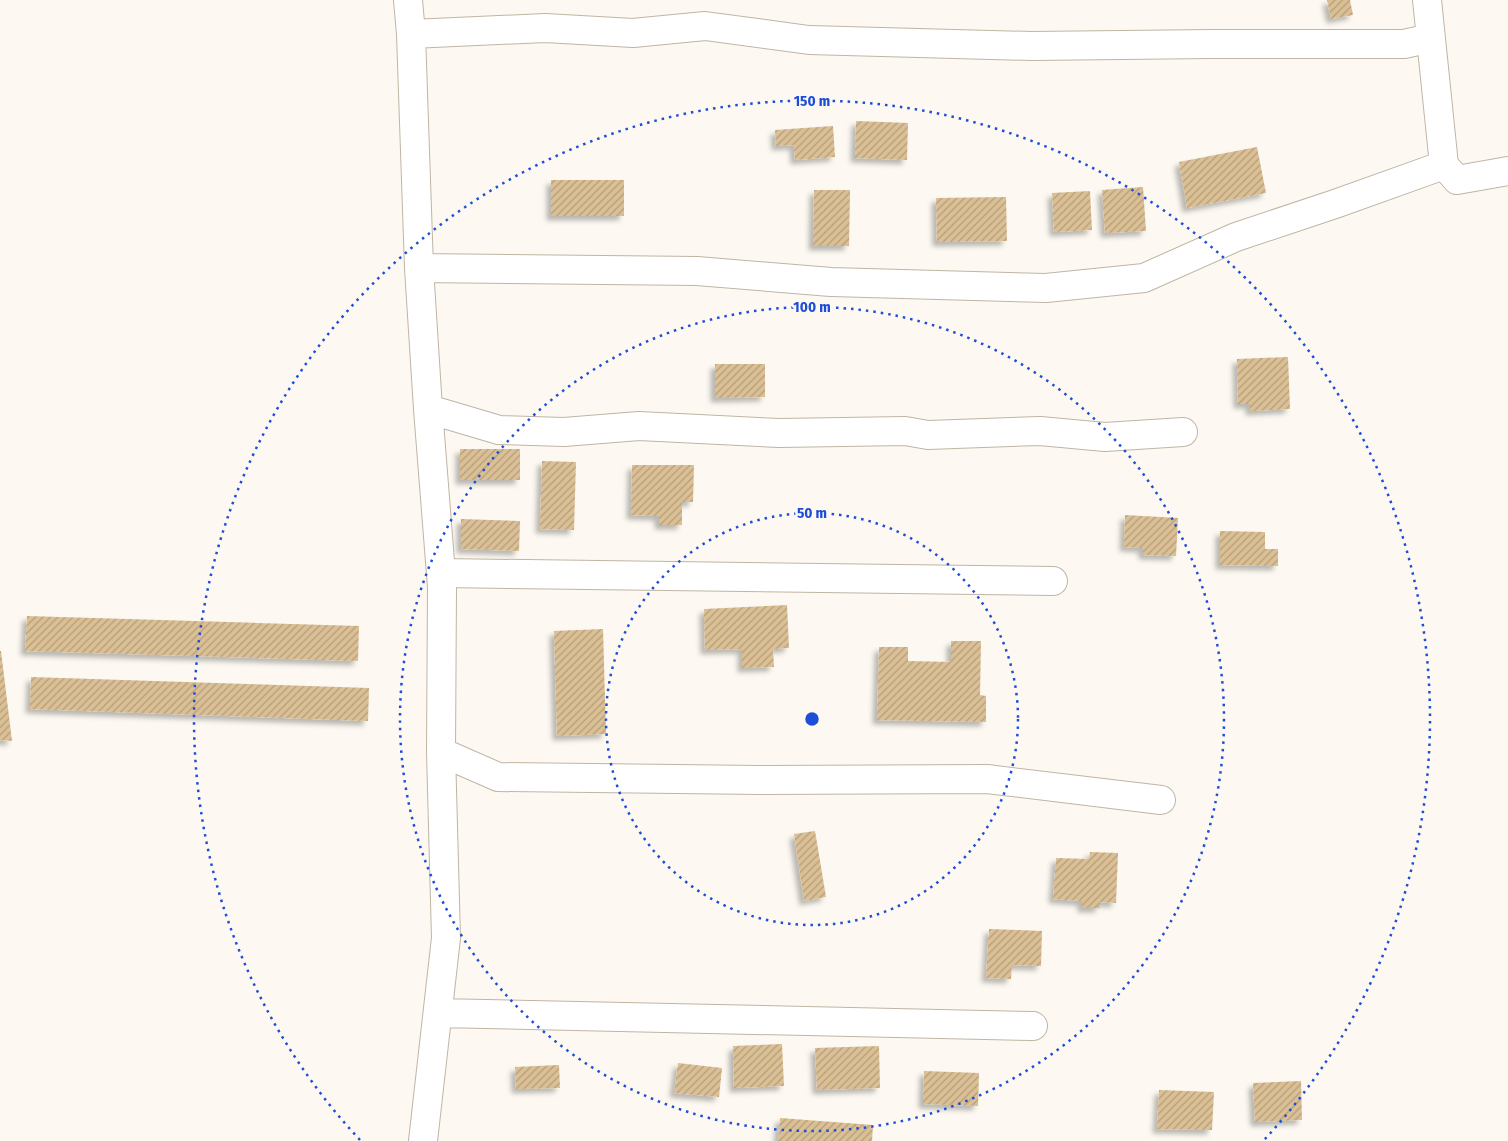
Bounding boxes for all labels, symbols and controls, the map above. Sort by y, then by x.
text: 150 m [794,92,830,110]
text: 100 m [793,298,831,316]
text: 50 m [797,504,827,522]
centre of rings [803,710,821,728]

